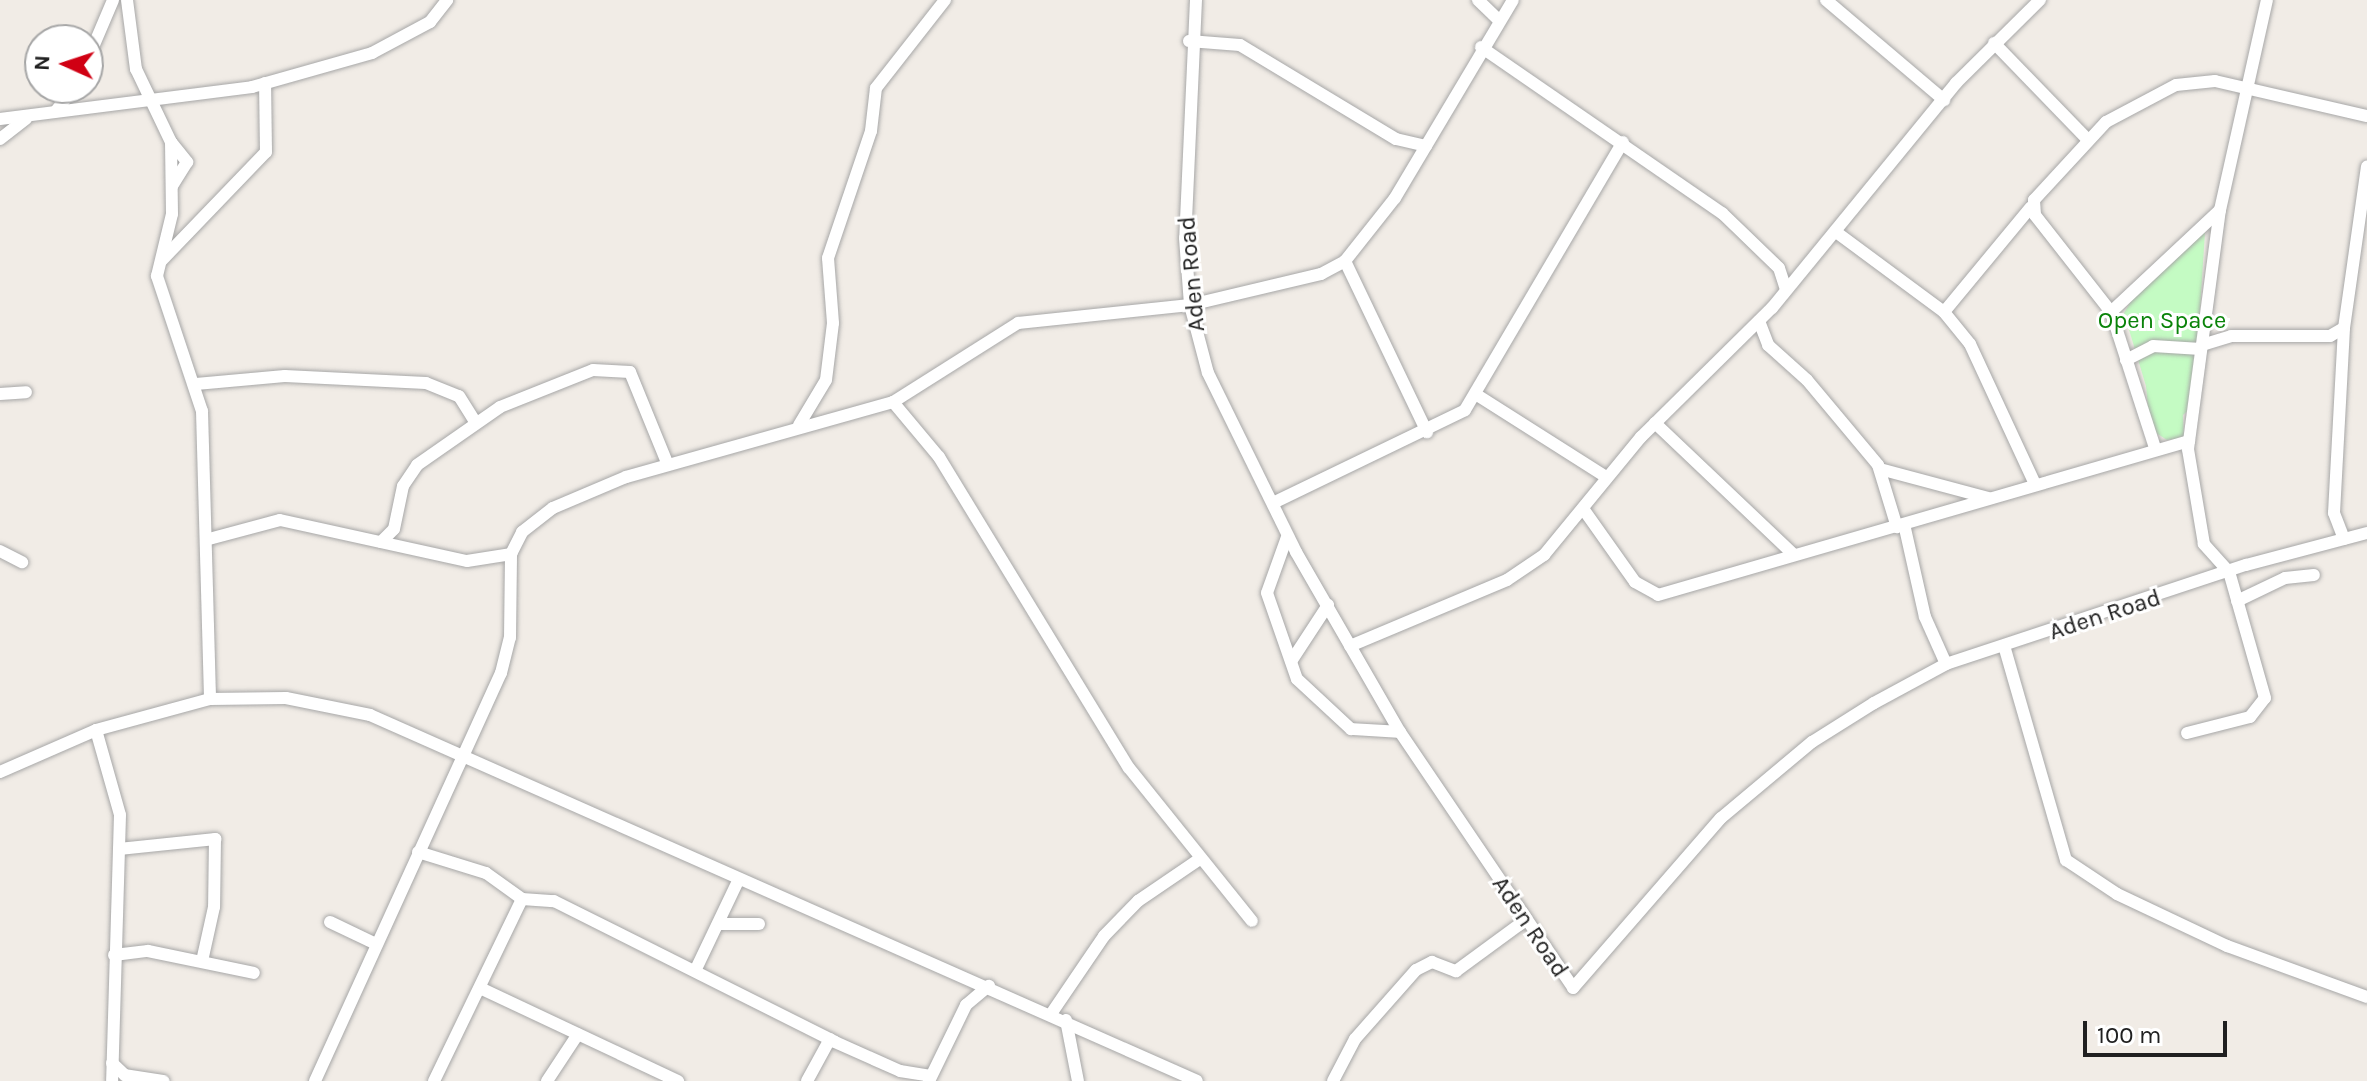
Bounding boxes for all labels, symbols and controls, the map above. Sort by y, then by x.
north arrow [24,24,104,104]
text: N [29,54,55,71]
street label: Aden Road [1173,215,1211,333]
park label: Open Space [2098,307,2226,335]
street label: Aden Road [2046,583,2164,647]
street label: Aden Road [1486,871,1574,983]
scale bar [2087,1005,2231,1055]
text: 100 m [2097,1021,2162,1049]

